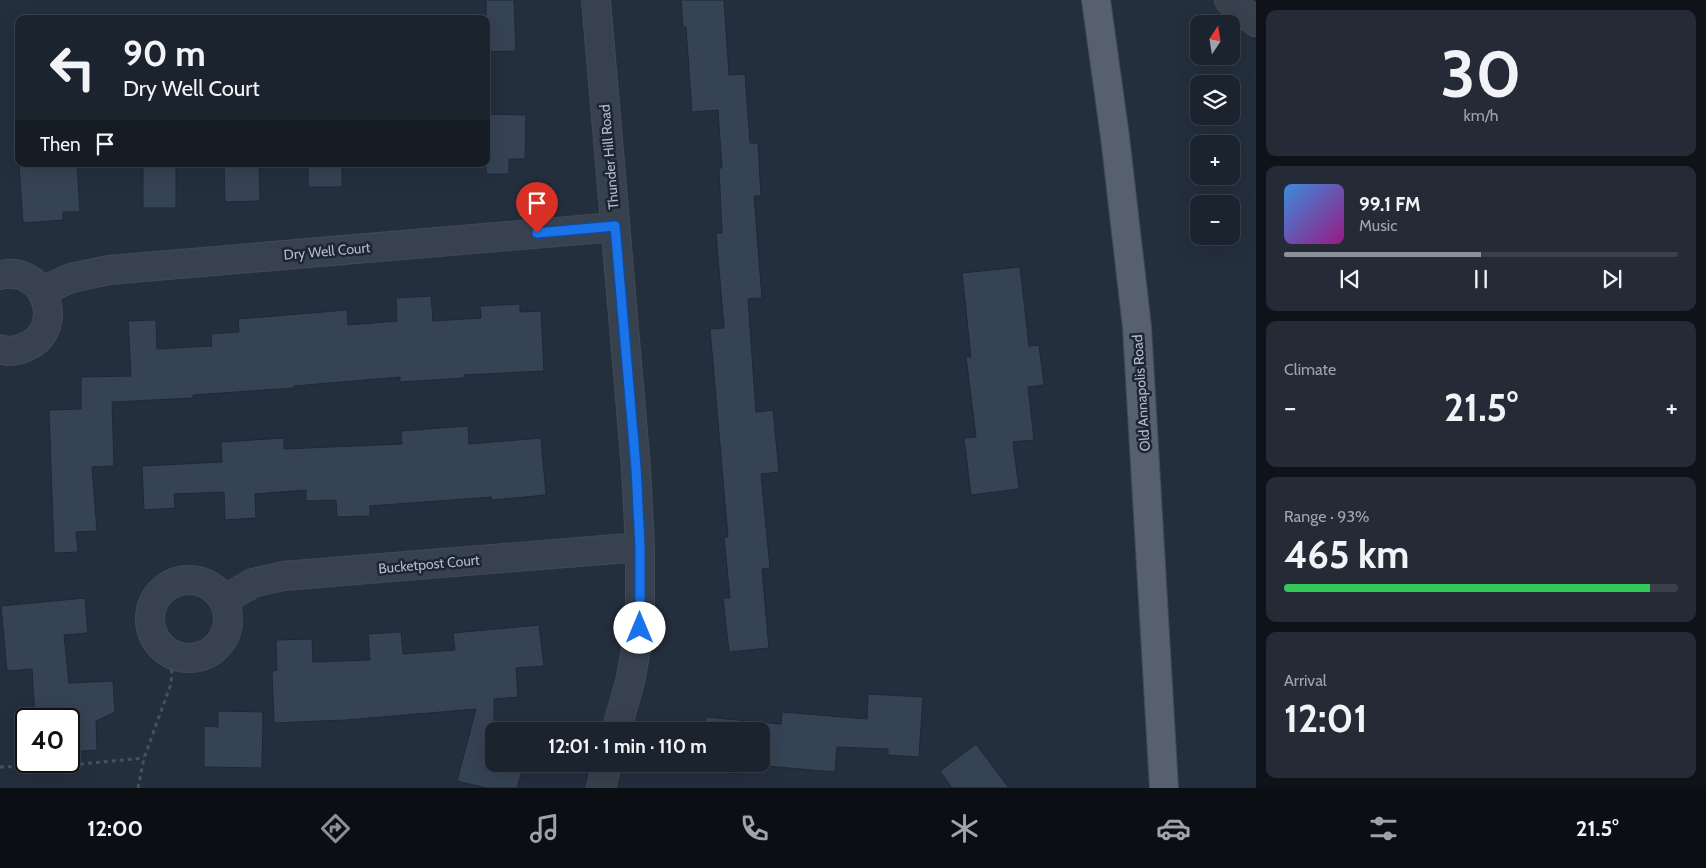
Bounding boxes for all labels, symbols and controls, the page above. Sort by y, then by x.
north arrow [1190,15,1240,65]
map controls [1190,15,1240,245]
text: 90 m [123,32,206,75]
text: 30 [1441,34,1521,113]
icon: left [40,35,105,100]
text: Dry Well Court [123,75,260,102]
button: layers [1190,75,1240,125]
street label: Thunder Hill Road [595,104,623,210]
text: km/h [1463,106,1499,125]
icon: arrive [91,130,119,158]
text: Then [40,133,81,156]
button: + [1190,135,1240,185]
pin [516,182,558,233]
icon: arrive [523,189,551,217]
text: 99.1 FM [1359,193,1421,216]
button: − [1190,195,1240,245]
text: Music [1359,216,1397,235]
street label: Dry Well Court [283,238,371,264]
icon: previous [1336,265,1364,293]
icon: pause [1467,265,1495,293]
icon: next [1598,265,1626,293]
street label: Old Annapolis Road [1128,334,1154,452]
text: Climate [1284,360,1336,379]
text: 21.5° [1444,384,1518,431]
text: − [1284,390,1296,424]
text: + [1666,390,1678,424]
text: Range · 93% [1284,507,1370,526]
text: 465 km [1284,531,1409,578]
street label: Bucketpost Court [378,551,481,577]
position arrow [613,601,665,653]
text: Arrival [1284,671,1327,690]
text: 12:01 [1284,695,1367,742]
speed limit sign: 40 [15,708,80,773]
text: 12:01 · 1 min · 110 m [548,735,707,758]
icon: directions [318,811,353,846]
icon: music [527,811,562,846]
icon: phone [737,811,772,846]
icon: climate [947,811,982,846]
icon: car [1156,811,1191,846]
icon: filters [1366,811,1401,846]
text: 12:00 [87,815,143,842]
text: 21.5° [1576,815,1619,842]

